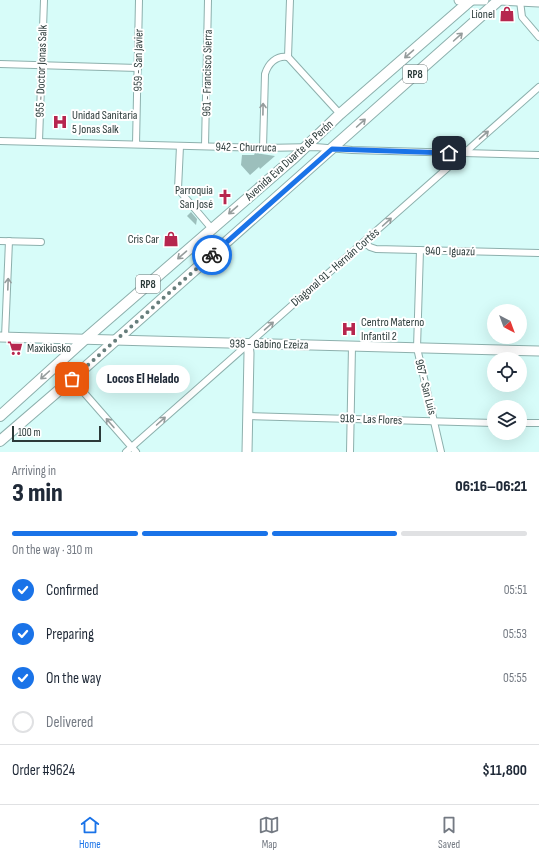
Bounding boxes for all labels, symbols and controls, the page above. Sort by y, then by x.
shop icon: Lionel [498,5,516,23]
place label: Lionel [471,7,495,22]
street label: 955 - Doctor Jonas Salk [32,24,51,118]
street label: 959 - San Javier [130,28,147,91]
street label: 961 - Francisco Sierra [199,29,216,117]
one-way arrow [453,32,463,41]
one-way arrow [404,49,415,58]
road number: RP8 [403,65,427,83]
one-way arrow [259,103,267,116]
place label: Unidad Sanitaria 5 Jonas Salk [72,108,138,137]
hospital icon: Unidad Sanitaria 5 Jonas Salk [51,113,69,131]
street label: Avenida Eva Duarte de Perón [241,117,337,205]
one-way arrow [356,118,366,128]
one-way arrow [479,131,490,140]
pin [432,136,466,170]
street label: 942 - Churruca [216,139,277,156]
icon: home [438,142,460,164]
place label: Parroquia San José [175,183,213,212]
church icon: Parroquia San José [216,188,234,206]
one-way arrow [228,206,239,215]
one-way arrow [382,217,393,226]
street label: Diagonal 91 - Hernán Cortés [288,225,383,310]
shop icon: Cris Car [162,230,180,248]
place label: Cris Car [128,232,160,247]
courier [192,235,232,275]
icon: bike [201,244,223,266]
street label: 940 - Iguazú [425,244,475,259]
one-way arrow [177,250,187,259]
road number: RP8 [136,275,160,293]
one-way arrow [4,278,11,291]
north arrow [487,304,527,344]
map controls [487,304,527,440]
place label: Centro Materno Infantil 2 [361,315,424,344]
hospital icon: Centro Materno Infantil 2 [340,320,358,338]
one-way arrow [263,321,274,330]
street label: 938 - Gabino Ezeiza [230,336,309,353]
supermarket icon: Maxikiosko [6,339,24,357]
place label: Maxikiosko [27,341,71,356]
button: locate [487,352,527,392]
street label: 967 - San Luis [411,358,440,416]
pin [55,362,89,396]
callout: Locos El Helado [96,365,190,393]
icon: bag [61,368,83,390]
one-way arrow [40,371,50,380]
text: Locos El Helado [107,371,179,387]
button: layers [487,400,527,440]
street label: 918 - Las Flores [340,411,402,428]
one-way arrow [106,417,115,428]
one-way arrow [155,417,166,426]
scale bar [12,424,101,443]
text: 100 m [18,426,40,439]
text: Arriving in [12,463,56,479]
text: 06:16–06:21 [455,477,527,496]
text: 3 min [12,478,63,509]
text: On the way · 310 m [12,542,93,558]
icon: check [12,579,34,601]
text: Confirmed [46,581,99,600]
text: 05:51 [504,582,527,598]
icon: check [12,623,34,645]
text: Preparing [46,625,94,644]
text: 05:53 [503,626,527,642]
icon: check [12,667,34,689]
text: On the way [46,669,101,688]
text: 05:55 [503,670,527,686]
text: Delivered [46,713,93,732]
text: Order #9624 [12,761,75,780]
text: $11,800 [482,761,527,780]
tab: Home [79,814,101,851]
tab: Map [258,814,280,851]
tab: Saved [438,814,460,851]

